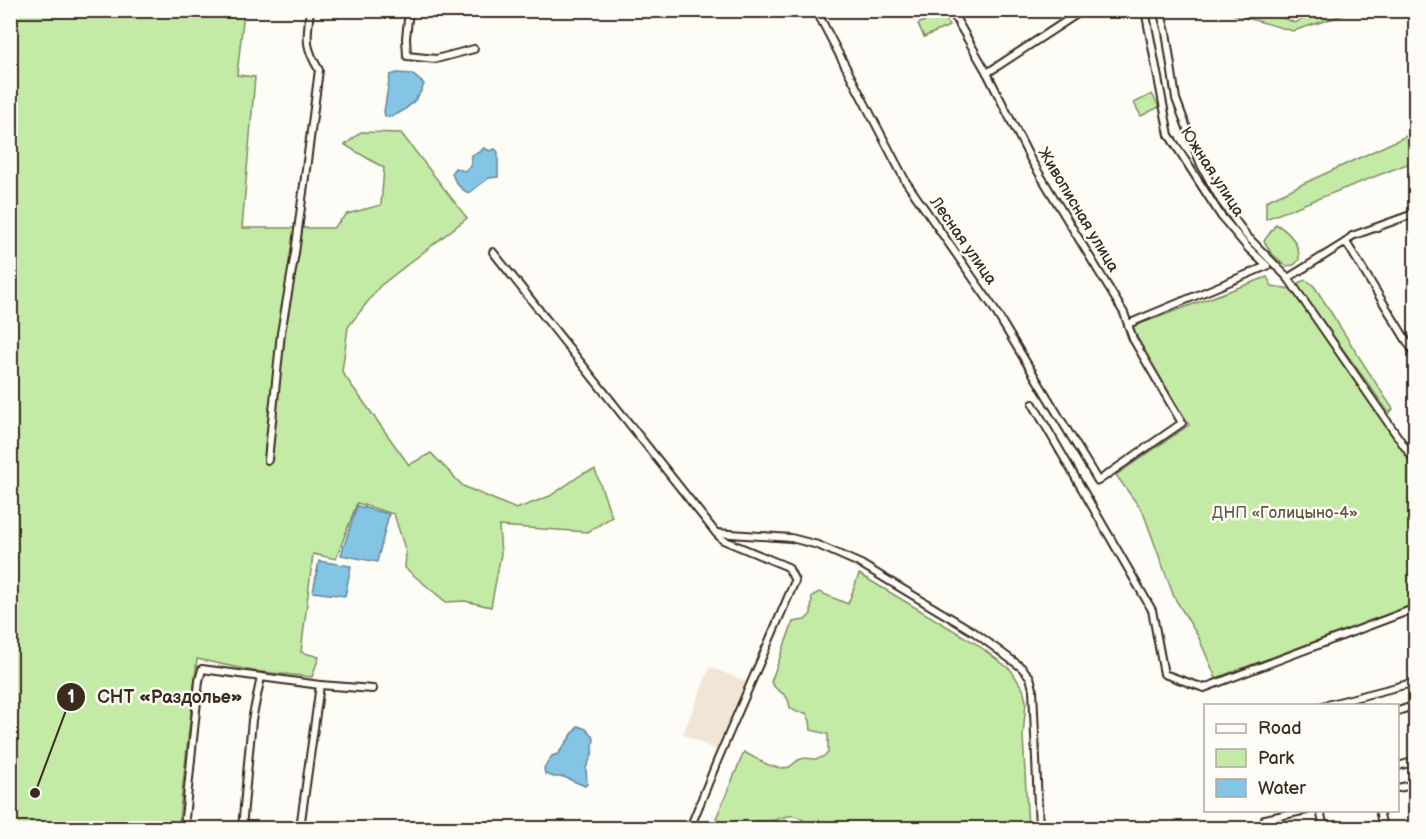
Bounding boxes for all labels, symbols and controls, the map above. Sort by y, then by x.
street label: Южная улица [1176,124,1248,221]
street label: Живописная улица [1033,144,1123,276]
street label: Лесная улица [925,193,1001,289]
park label: ДНП «Голицыно-4» [1212,504,1358,523]
callout: СНТ «Раздолье» [56,679,255,715]
text: 1 [67,687,75,708]
text: СНТ «Раздолье» [97,687,243,708]
legend [1204,704,1399,812]
text: Road [1258,718,1302,739]
text: Park [1258,748,1294,769]
text: Water [1258,778,1306,799]

